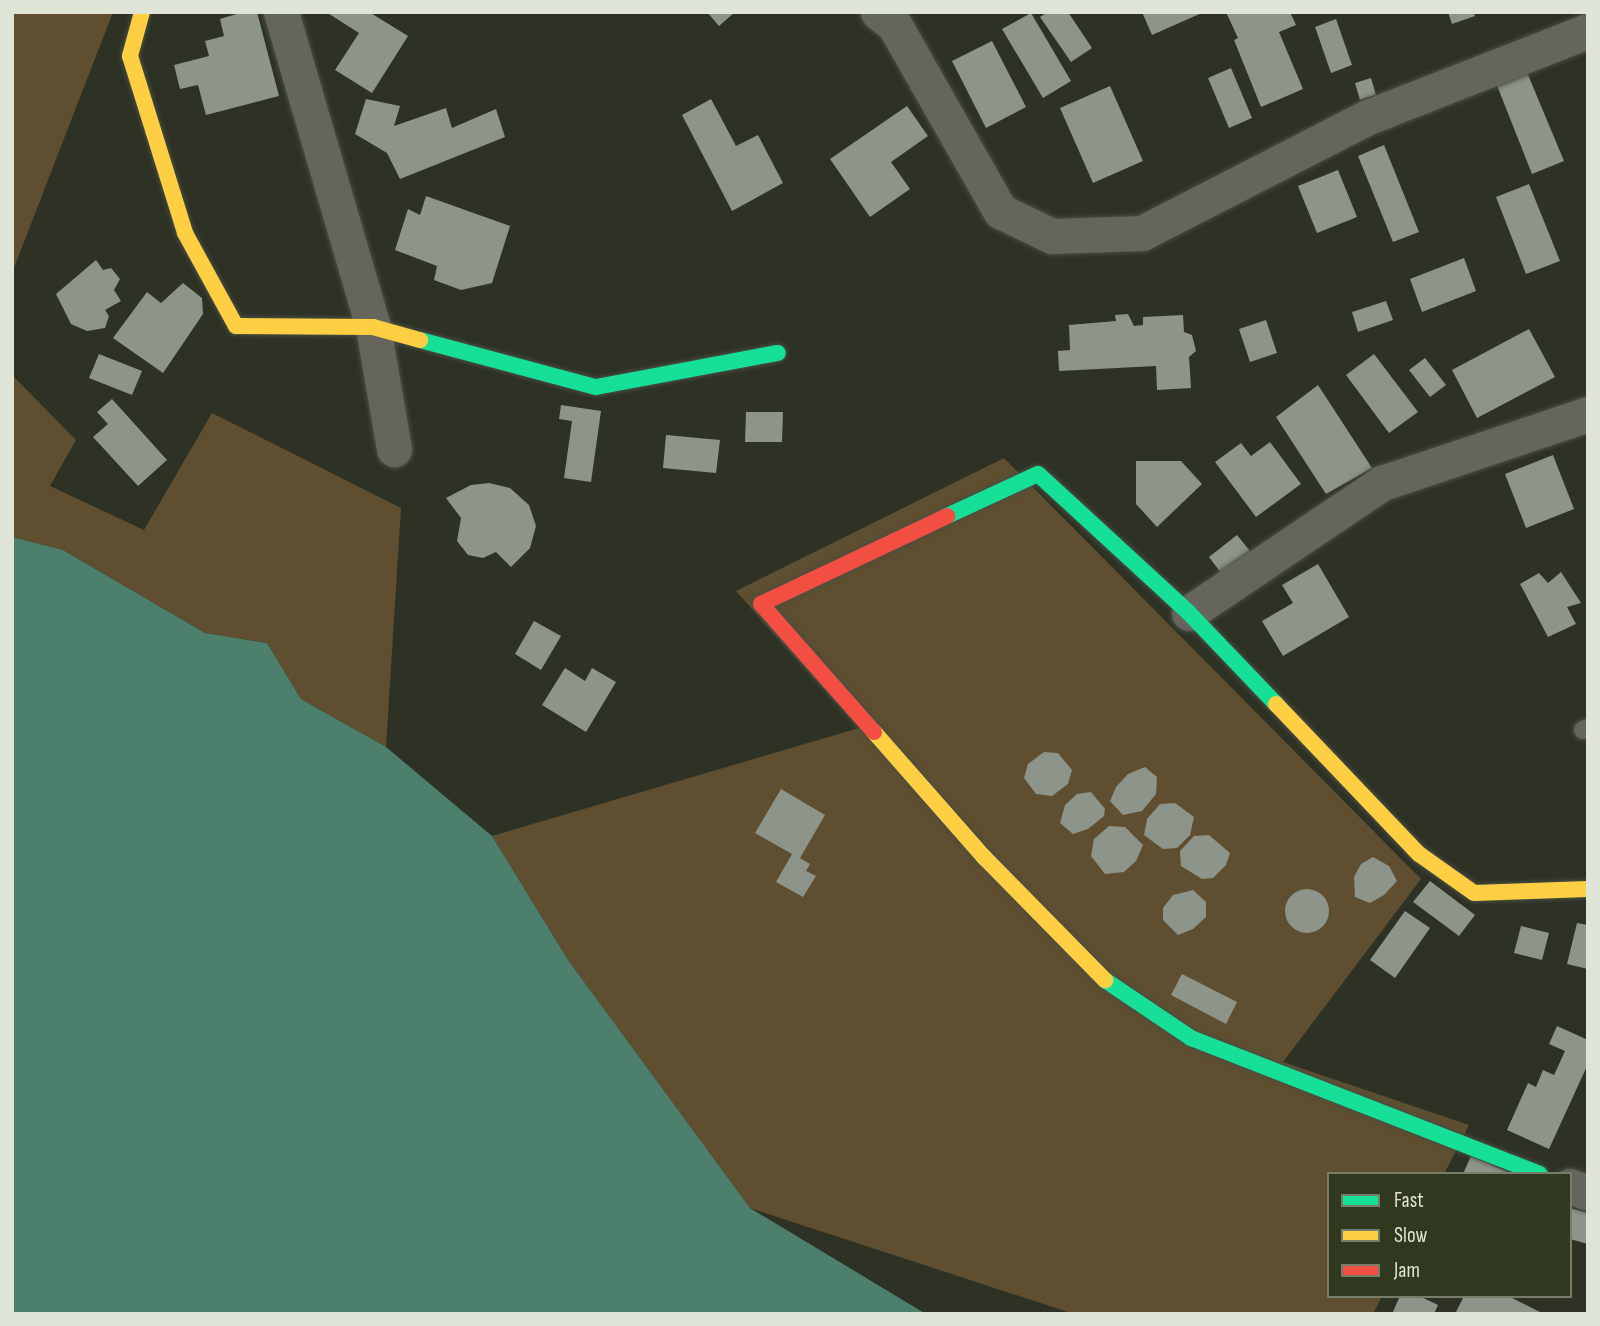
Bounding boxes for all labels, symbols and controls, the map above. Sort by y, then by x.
legend [1327,1172,1572,1298]
text: Fast [1394,1188,1424,1213]
text: Slow [1394,1223,1427,1248]
text: Jam [1394,1258,1420,1283]

